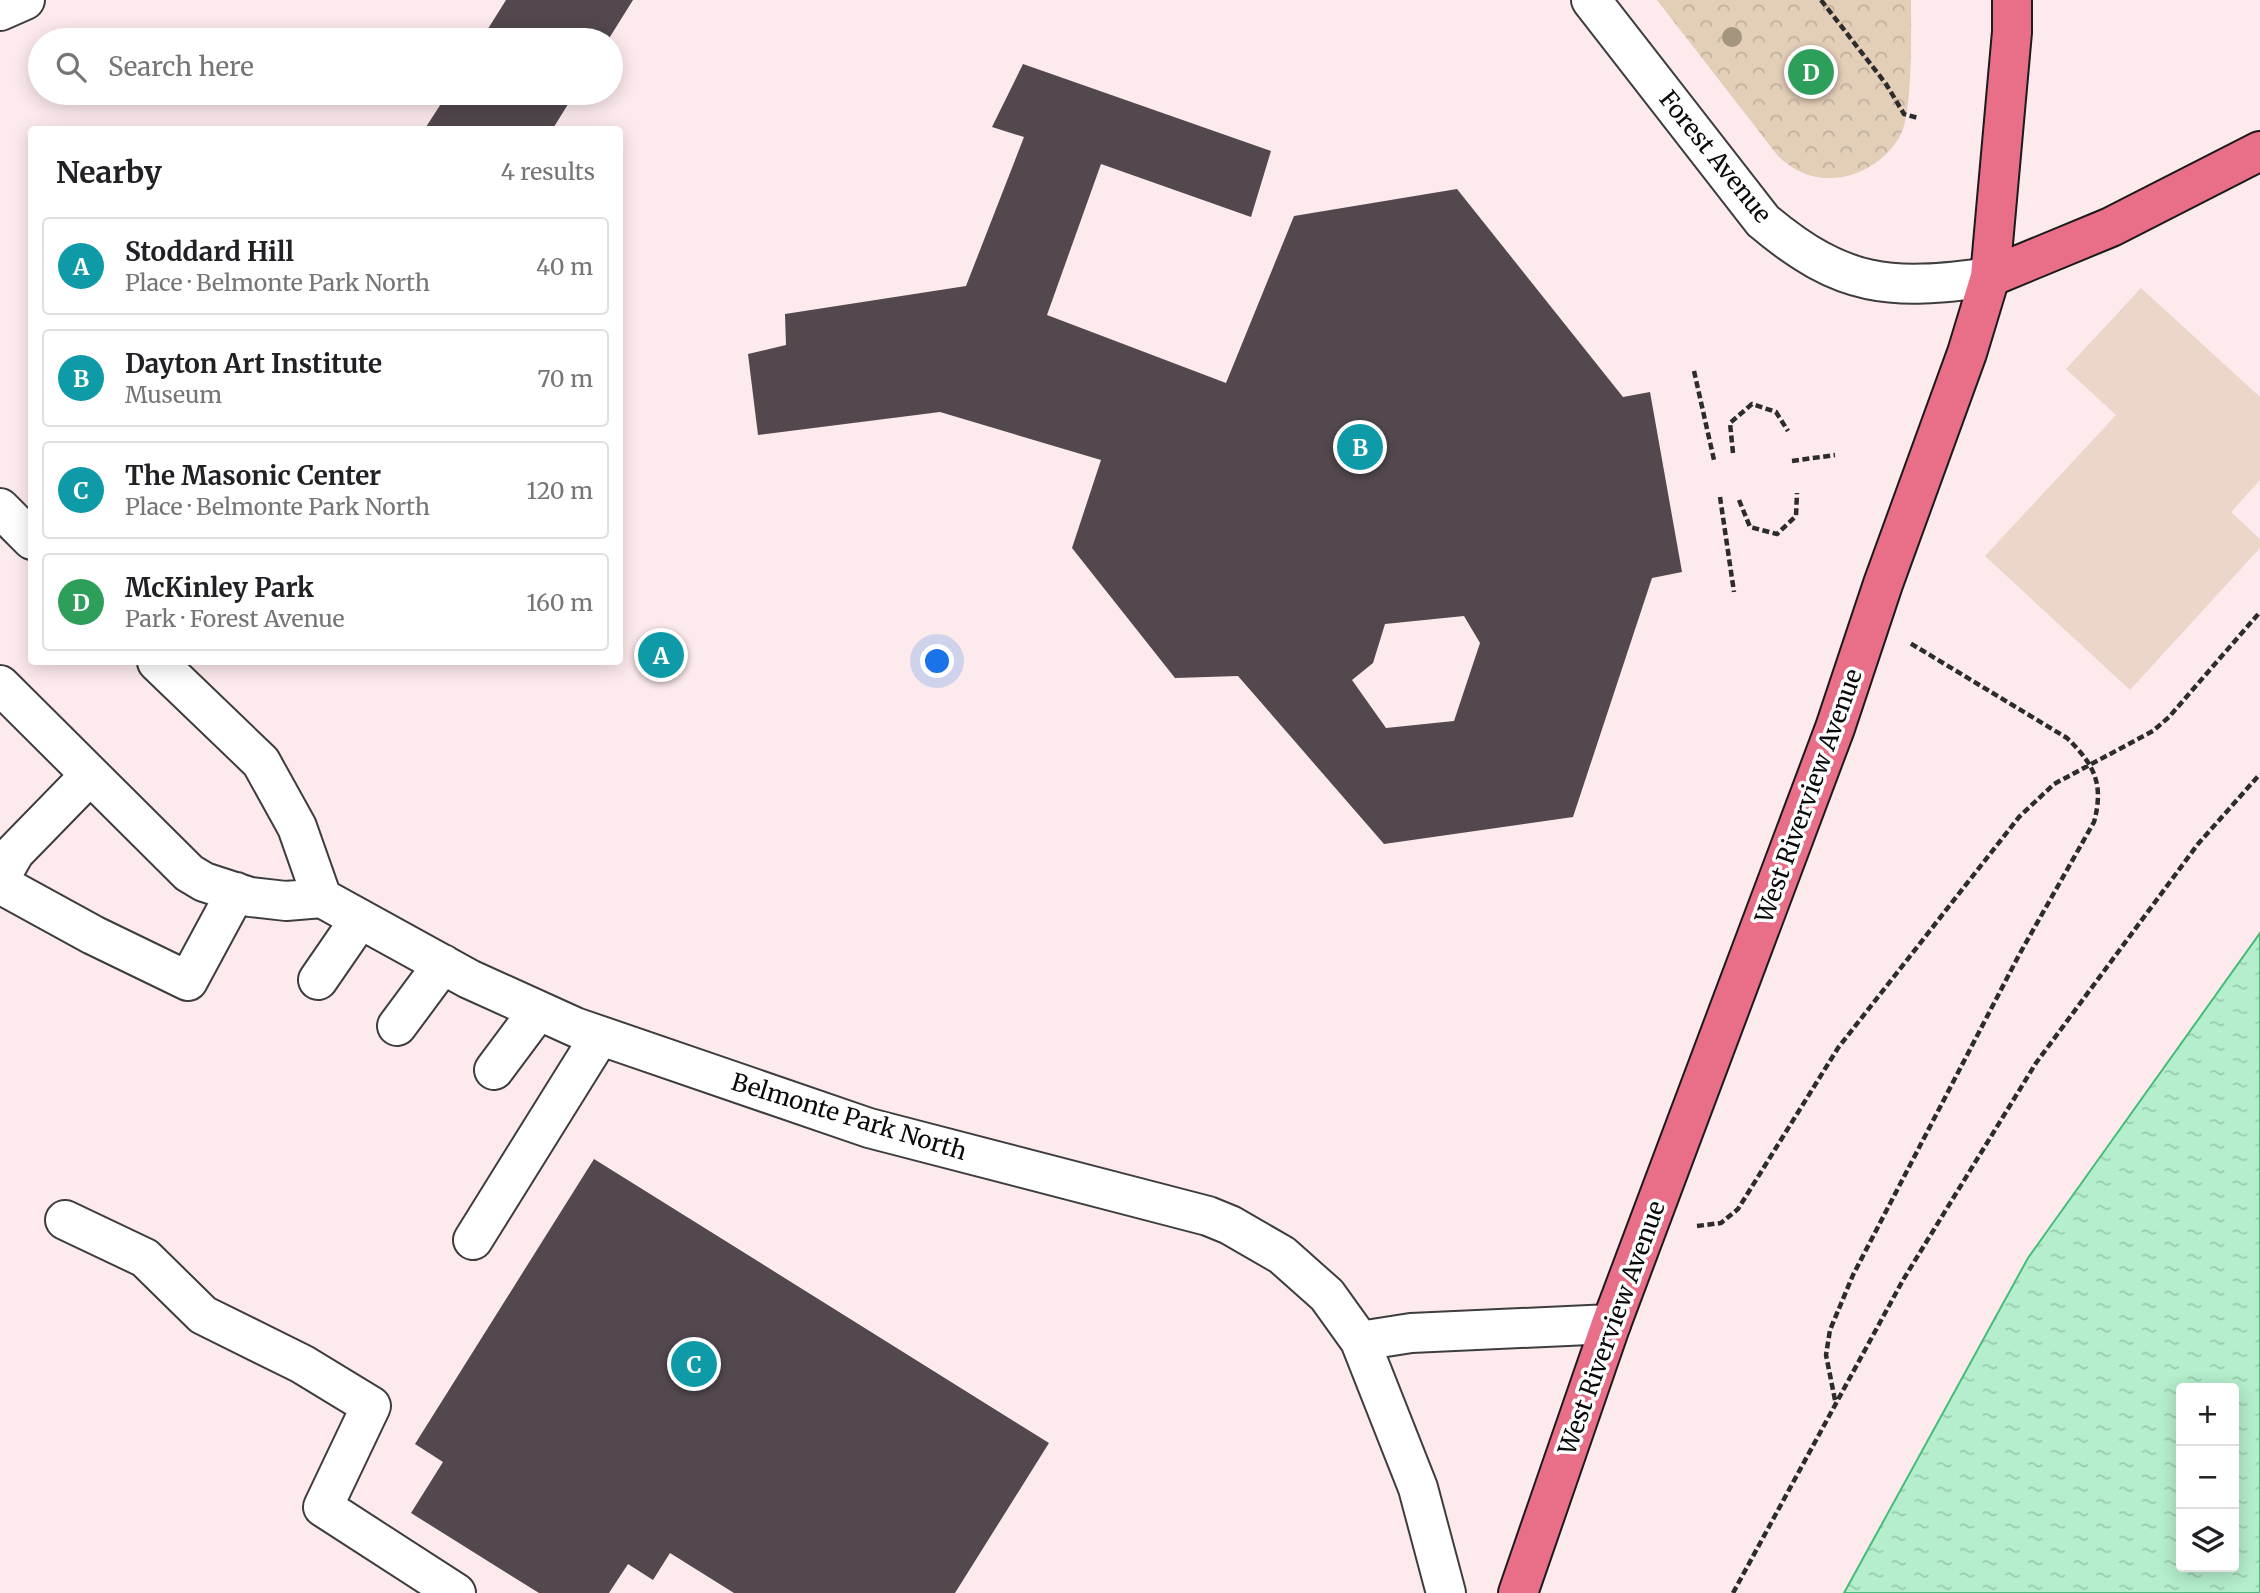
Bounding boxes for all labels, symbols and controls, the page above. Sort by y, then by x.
search box [28,28,623,105]
pin: D [1788,46,1834,98]
icon: search [52,48,90,86]
text: Search here [108,50,254,83]
street label: Forest Avenue [1652,84,1778,229]
text: Nearby [56,153,162,191]
text: 4 results [501,157,595,186]
text: Stoddard Hill [125,235,294,268]
text: A [73,252,89,281]
text: 40 m [536,252,593,281]
text: Place · Belmonte Park North [125,268,430,297]
text: Dayton Art Institute [125,347,382,380]
text: B [73,364,89,393]
text: 70 m [537,364,593,393]
text: Museum [125,380,222,409]
pin: B [1337,421,1383,473]
text: The Masonic Center [125,459,381,492]
text: C [73,476,89,505]
text: 120 m [527,476,593,505]
text: Place · Belmonte Park North [125,492,430,521]
text: McKinley Park [125,571,314,604]
text: D [72,588,90,617]
text: 160 m [527,588,593,617]
text: Park · Forest Avenue [125,604,345,633]
pin: A [638,629,684,681]
your location [920,644,954,678]
street label: West Riverview Avenue [1748,665,1869,928]
street label: Belmonte Park North [728,1066,971,1167]
street label: West Riverview Avenue [1551,1197,1672,1460]
pin: C [671,1338,717,1390]
map controls [2176,1383,2239,1572]
button: + [2176,1383,2239,1446]
button: − [2176,1446,2239,1509]
button: layers [2176,1509,2239,1572]

